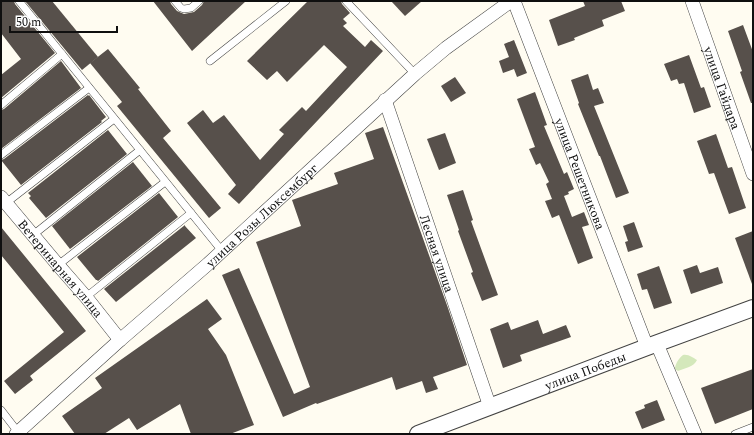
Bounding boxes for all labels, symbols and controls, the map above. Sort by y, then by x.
scale bar [10,8,117,34]
text: 50 m [16,13,41,32]
street label: улица Гайдара [697,43,746,133]
street label: улица Решетникова [549,114,610,233]
street label: улица Розы Люксембург [201,159,323,273]
street label: Лесная улица [414,212,459,296]
street label: Ветеринарная улица [13,215,108,323]
street label: улица Победы [541,347,629,396]

